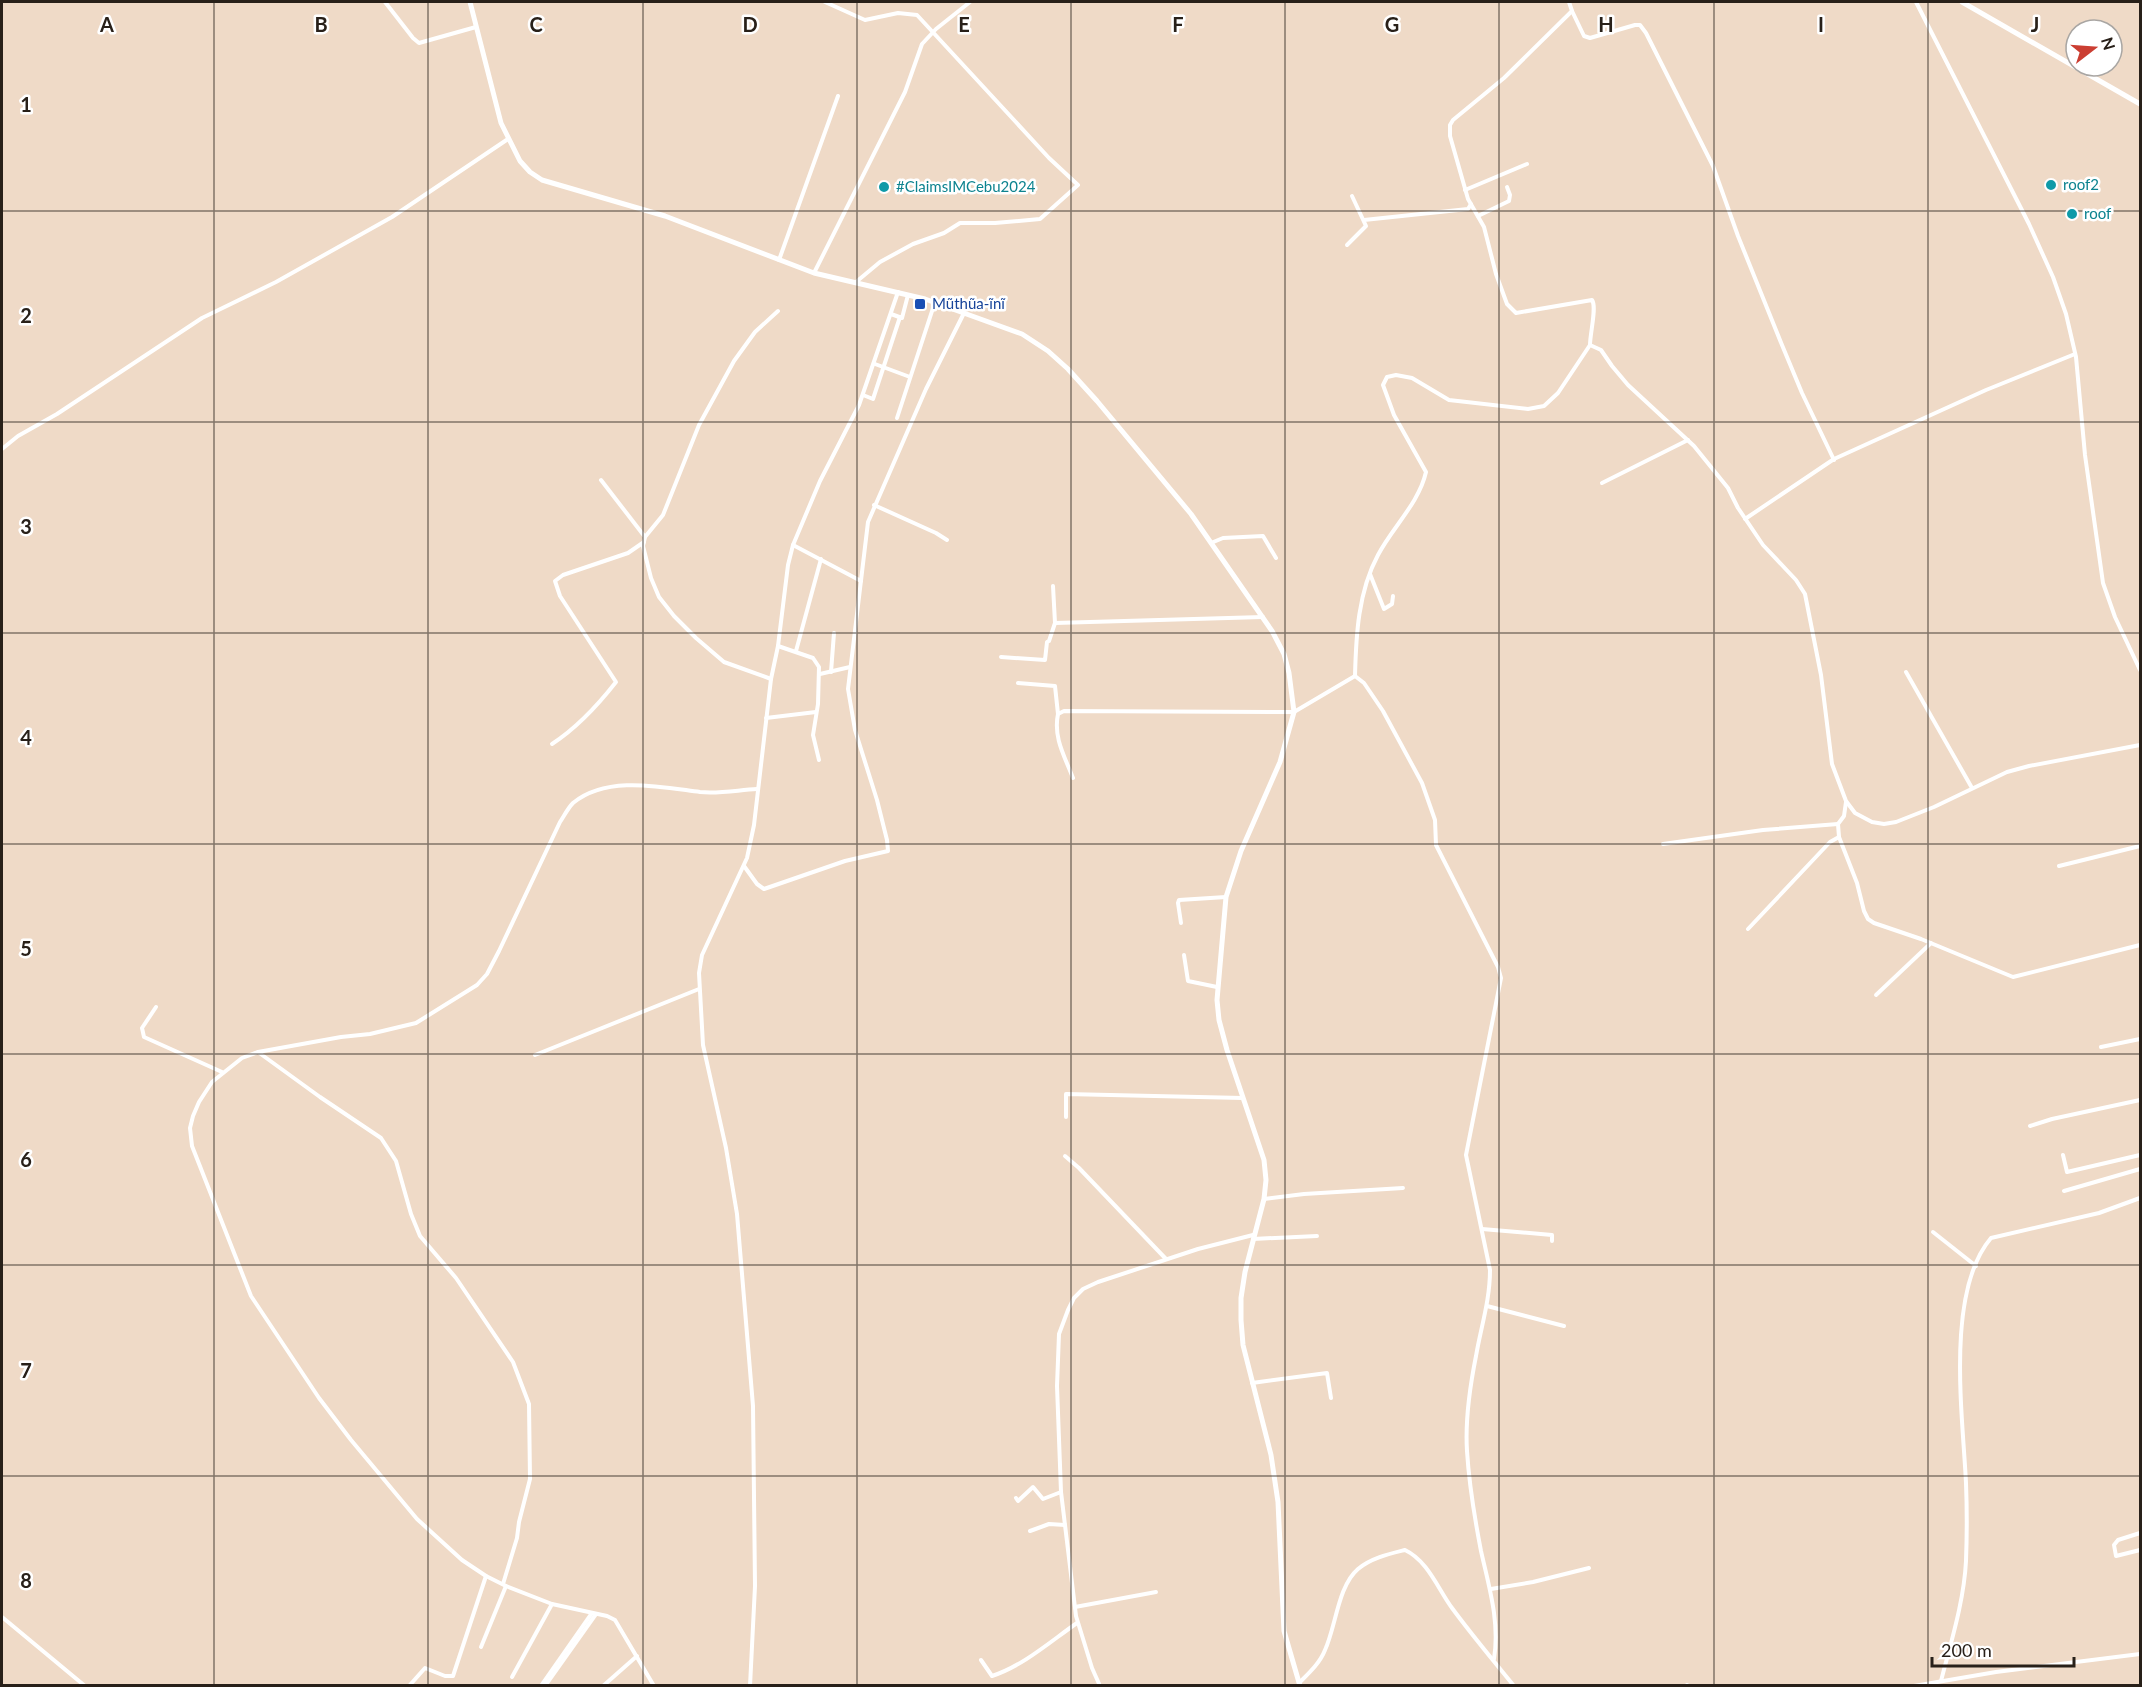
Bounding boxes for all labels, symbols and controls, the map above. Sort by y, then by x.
text: A [99,12,114,36]
text: B [314,12,328,36]
text: C [529,12,543,36]
text: D [742,12,758,36]
text: E [958,12,970,36]
text: F [1172,12,1184,36]
text: G [1385,12,1399,36]
text: H [1598,12,1614,36]
text: I [1818,12,1824,36]
text: J [2031,12,2039,36]
north arrow [2064,18,2124,78]
text: N [2098,35,2120,52]
text: 1 [20,92,32,116]
place label: roof2 [2063,175,2099,193]
place label: #ClaimsIMCebu2024 [896,177,1036,195]
marker: roof2 [2044,178,2058,192]
marker: #ClaimsIMCebu2024 [877,180,891,194]
place label: roof [2084,204,2112,222]
marker: roof [2065,207,2079,221]
place label: Mũthũa-ĩnĩ [932,294,1006,312]
marker: Mũthũa-ĩnĩ [913,297,927,311]
text: 2 [20,303,32,327]
text: 3 [20,514,32,538]
text: 4 [20,725,32,749]
text: 5 [20,936,32,960]
text: 6 [20,1147,32,1171]
text: 7 [20,1358,32,1382]
text: 8 [20,1568,32,1592]
scale bar [1932,1630,2074,1668]
text: 200 m [1941,1639,1992,1661]

